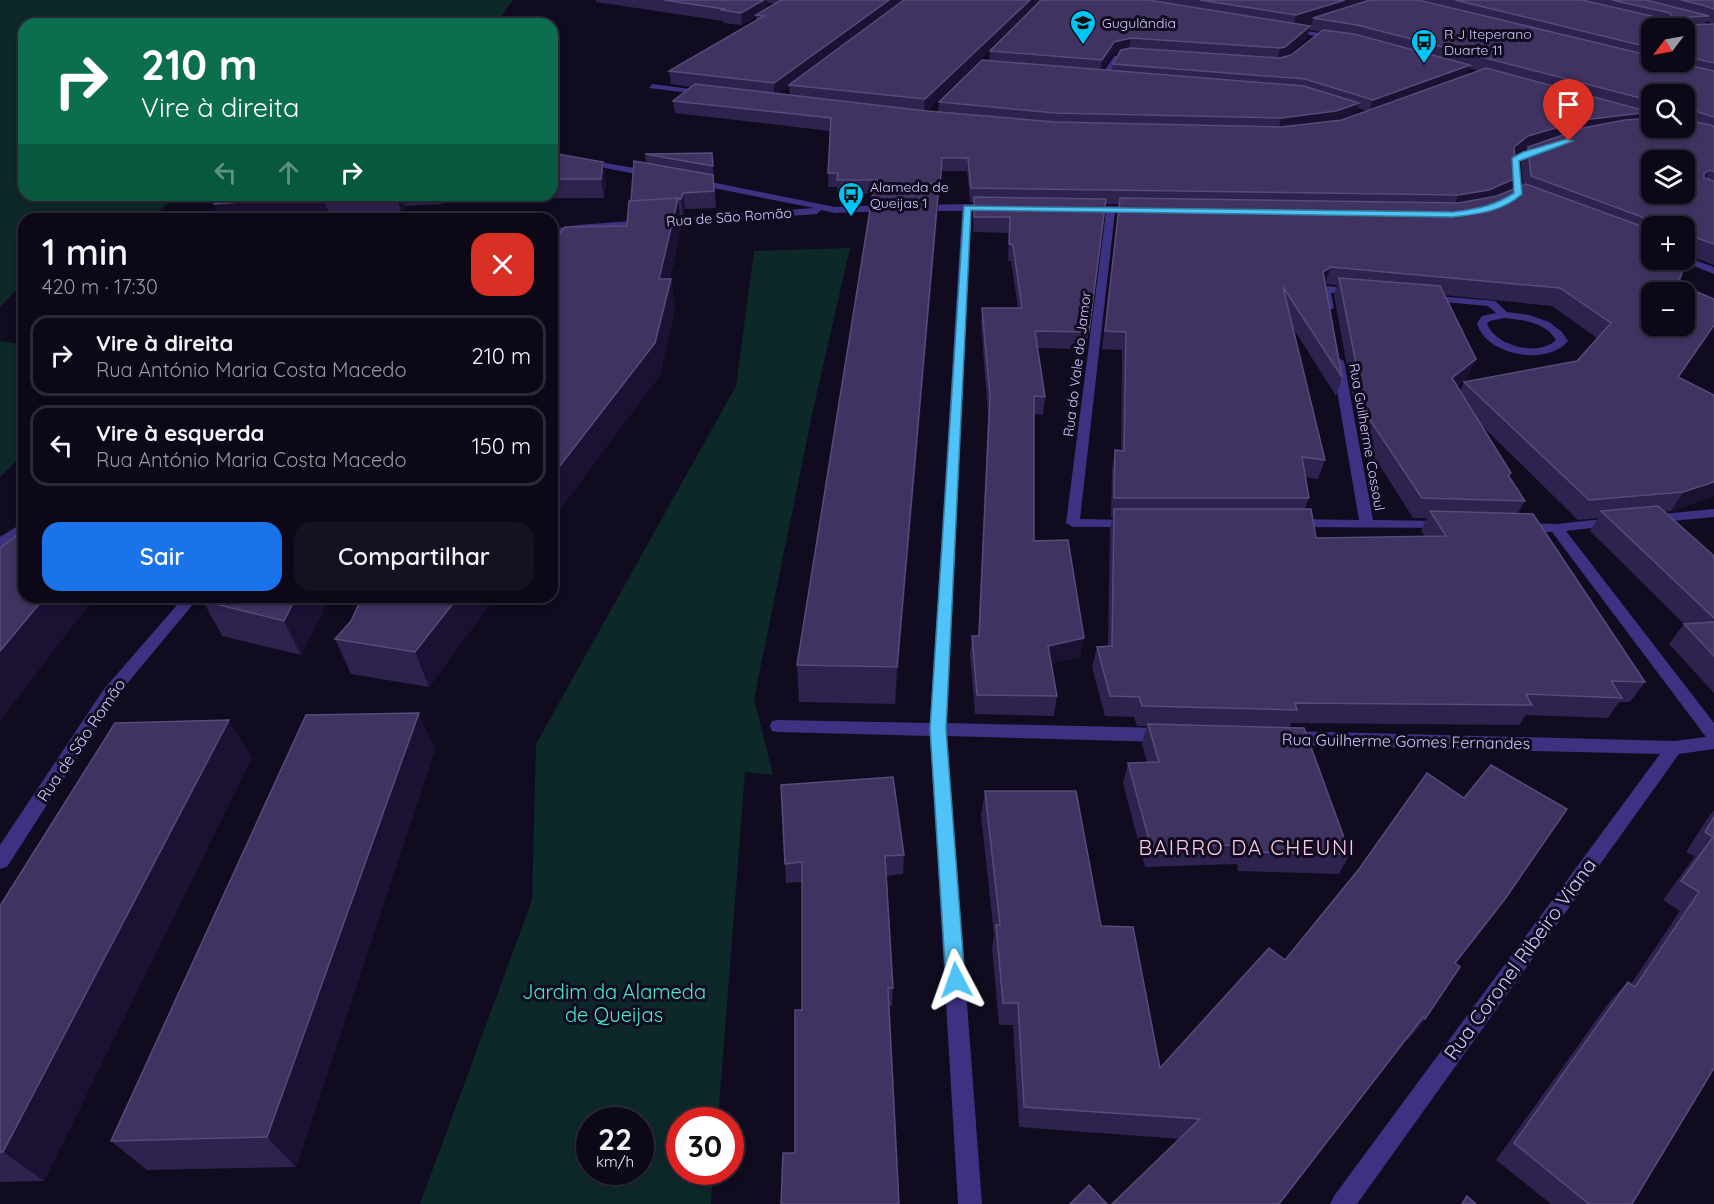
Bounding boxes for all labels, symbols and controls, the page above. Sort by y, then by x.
school or university icon: Gugulândia [1068,8,1098,46]
place label: Gugulândia [1102,14,1176,32]
north arrow [1641,18,1695,72]
map controls [1641,18,1695,336]
place label: R J Iteperano Duarte 11 [1444,25,1532,59]
bus stop icon: R J Iteperano Duarte 11 [1409,27,1439,65]
text: 210 m [141,38,258,91]
icon: right [42,42,120,120]
pin [1543,79,1594,141]
button: search [1641,84,1695,138]
icon: arrive [1552,88,1585,121]
text: Vire à direita [141,90,299,124]
button: layers [1641,150,1695,204]
icon: left [209,156,242,189]
icon: ahead [272,156,305,189]
icon: right [335,156,368,189]
place label: Alameda de Queijas 1 [870,178,949,212]
bus stop icon: Alameda de Queijas 1 [836,180,866,218]
street label: Rua de São Romão [666,204,792,230]
button: + [1641,216,1695,270]
text: 1 min [42,229,128,274]
button: close [471,233,534,296]
text: 420 m · 17:30 [42,274,158,299]
button: − [1641,282,1695,336]
street label: Rua do Vale do Jamor [1059,290,1095,438]
text: Vire à direita [96,329,233,357]
icon: right [45,339,78,372]
text: 210 m [472,342,531,370]
text: Rua António Maria Costa Macedo [96,357,407,382]
street label: Rua Guilherme Cossoul [1345,362,1389,512]
text: Vire à esquerda [96,419,264,447]
icon: left [45,429,78,462]
text: 150 m [472,432,531,460]
text: Rua António Maria Costa Macedo [96,447,407,472]
button: Sair [42,522,282,591]
button: Compartilhar [294,522,534,591]
street label: Rua de São Romão [33,675,129,805]
street label: Rua Guilherme Gomes Fernandes [1282,729,1530,753]
district label: BAIRRO DA CHEUNI [1139,834,1355,860]
street label: Rua Coronel Ribeiro Viana [1438,853,1601,1064]
position arrow [924,948,988,1012]
park label: Jardim da Alameda de Queijas [522,979,706,1027]
speed limit sign: 30 [666,1107,744,1185]
text: 22 [598,1120,632,1158]
text: km/h [596,1152,634,1171]

